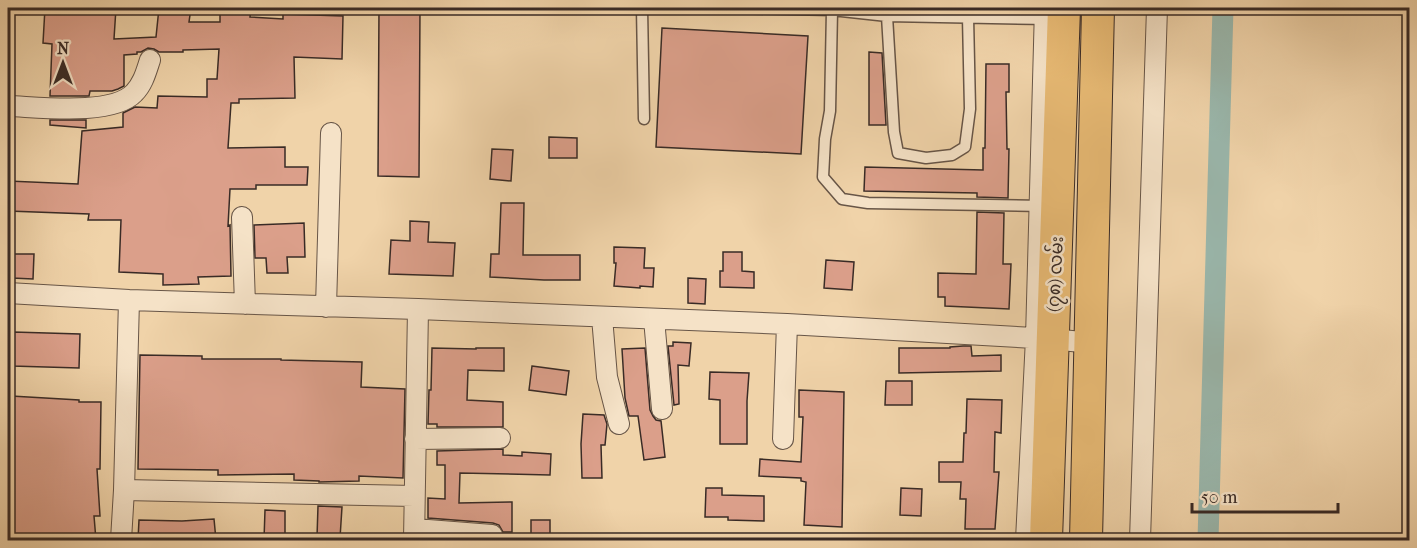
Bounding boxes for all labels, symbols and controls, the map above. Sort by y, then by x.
north arrow [33,33,93,93]
text: N [57,39,70,58]
street label: (၇၈) လမ်း [1040,235,1072,313]
scale bar [1192,476,1338,514]
text: 50 m [1201,487,1238,508]

